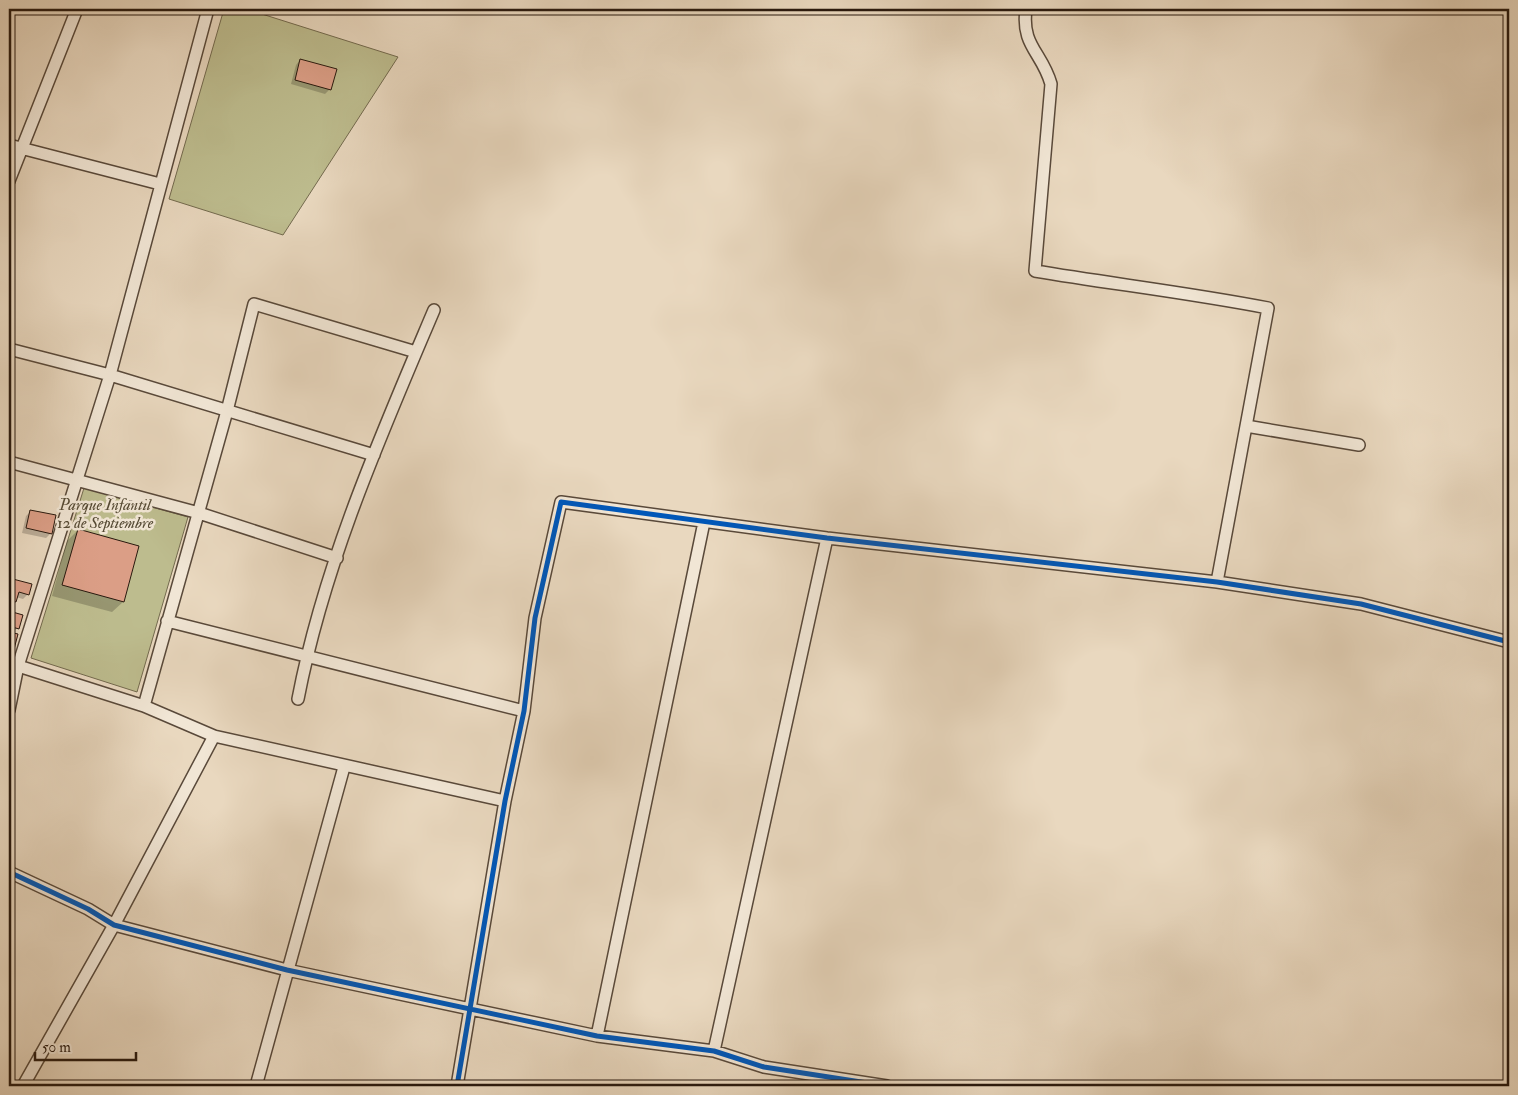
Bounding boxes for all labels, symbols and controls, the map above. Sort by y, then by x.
park label: Parque Infantil 12 de Septiembre [57,495,154,533]
scale bar [35,1030,136,1062]
text: 50 m [42,1038,71,1057]

